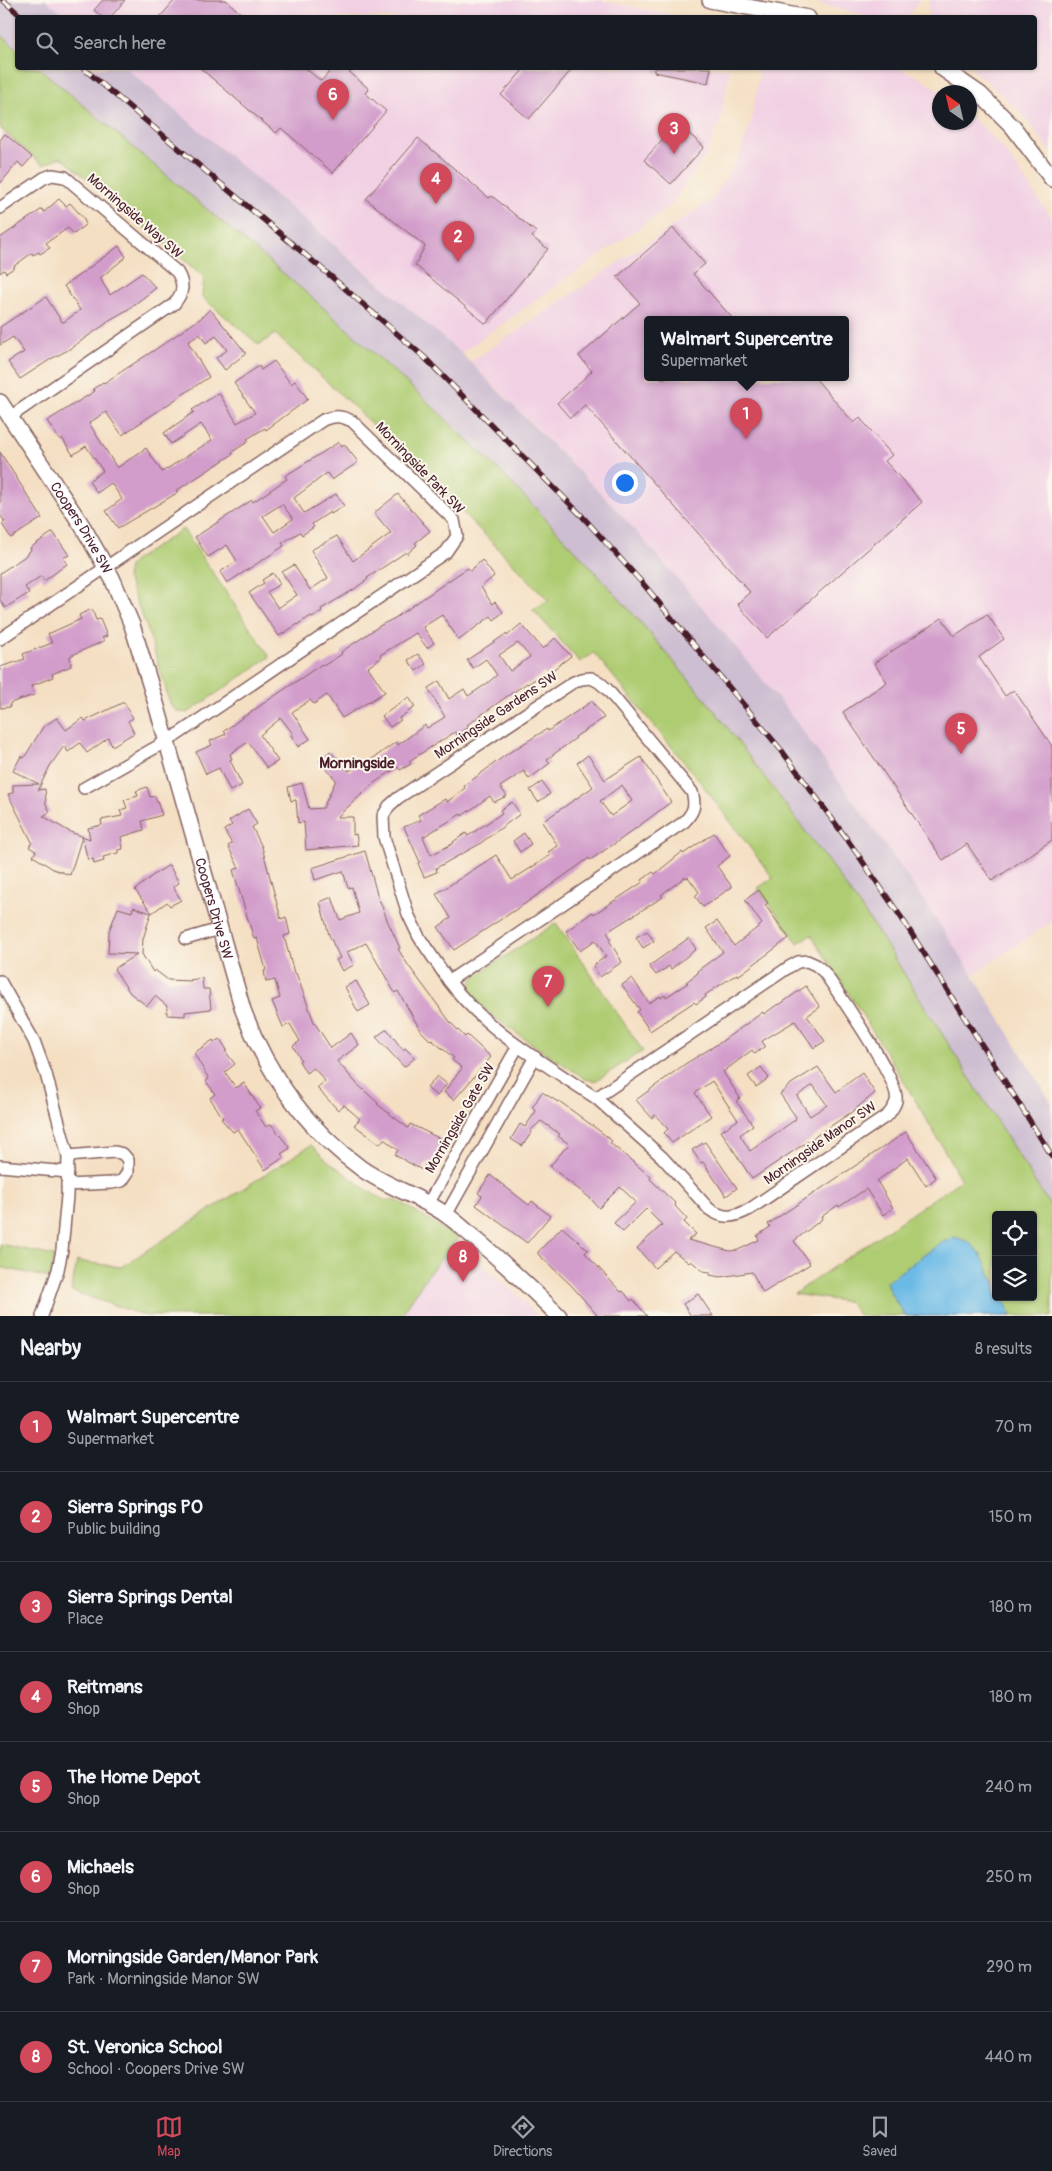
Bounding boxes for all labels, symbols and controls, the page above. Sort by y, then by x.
search box [15,15,1037,70]
icon: search [33,29,61,57]
text: Search here [73,31,166,55]
pin: 6 [317,79,349,120]
north arrow [932,85,977,130]
pin: 3 [658,113,690,154]
pin: 4 [420,163,452,204]
street label: Morningside Way SW [84,170,186,262]
pin: 2 [442,221,474,262]
popup [644,316,849,381]
text: Walmart Supercentre [660,327,833,351]
text: Supermarket [660,351,747,371]
pin: 1 [730,398,762,439]
street label: Morningside Park SW [372,419,468,518]
your location [612,470,638,496]
street label: Coopers Drive SW [47,479,116,577]
street label: Morningside Gardens SW [431,667,561,763]
pin: 5 [945,713,977,754]
district label: Morningside [319,754,395,773]
street label: Coopers Drive SW [192,856,237,961]
pin: 7 [532,966,564,1007]
street label: Morningside Gate SW [421,1060,499,1176]
street label: Morningside Manor SW [760,1098,880,1188]
map controls [992,1211,1037,1301]
button: locate [992,1211,1037,1256]
pin: 8 [447,1241,479,1282]
button: layers [992,1256,1037,1301]
text: Nearby [20,1335,81,1362]
text: 8 results [975,1339,1032,1359]
text: Walmart Supercentre [67,1405,239,1429]
text: 1 [33,1417,39,1437]
text: 70 m [995,1417,1032,1437]
text: Supermarket [67,1429,154,1449]
text: Sierra Springs PO [67,1495,203,1519]
text: 2 [32,1507,40,1527]
text: 150 m [988,1507,1032,1527]
text: Public building [67,1519,160,1539]
text: Sierra Springs Dental [67,1585,233,1609]
text: 3 [32,1597,40,1617]
text: 180 m [989,1597,1032,1617]
text: Place [67,1609,103,1629]
text: Reitmans [67,1675,142,1699]
text: 4 [31,1687,41,1707]
text: 180 m [989,1687,1032,1707]
text: Shop [67,1699,100,1719]
text: The Home Depot [67,1765,200,1789]
text: 5 [32,1777,40,1797]
text: 240 m [985,1777,1032,1797]
text: Shop [67,1789,100,1809]
text: Michaels [67,1855,134,1879]
text: 6 [31,1867,41,1887]
text: 250 m [986,1867,1032,1887]
text: Shop [67,1879,100,1899]
text: Morningside Garden/Manor Park [67,1945,318,1969]
text: 7 [32,1957,40,1977]
text: 290 m [986,1957,1032,1977]
text: Park · Morningside Manor SW [67,1969,260,1989]
text: St. Veronica School [67,2035,223,2059]
text: 8 [32,2047,40,2067]
text: 440 m [985,2047,1032,2067]
text: School · Coopers Drive SW [67,2059,245,2079]
tab: Map [155,2113,183,2160]
tab: Directions [493,2113,552,2160]
tab: Saved [862,2113,897,2160]

